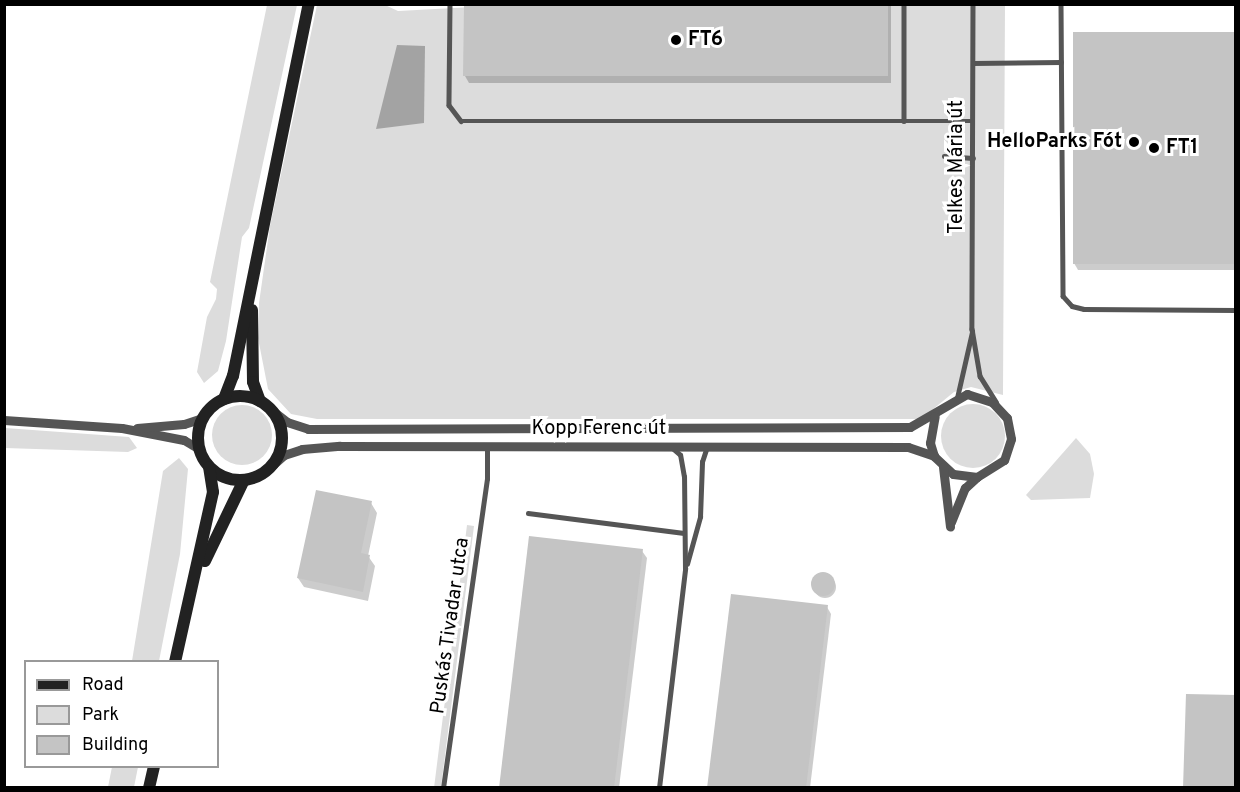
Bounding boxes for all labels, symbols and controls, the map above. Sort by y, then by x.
place label: FT6 [688,28,723,52]
marker: FT6 [669,33,683,47]
street label: Telkes Mária út [945,100,969,234]
place label: HelloParks Fót [987,130,1122,154]
marker: HelloParks Fót [1127,135,1141,149]
place label: FT1 [1166,136,1198,160]
marker: FT1 [1147,141,1161,155]
street label: Kopp Ferenc út [532,417,666,441]
street label: Puskás Tivadar utca [427,536,475,716]
legend [24,660,219,768]
text: Road [82,674,124,697]
text: Park [82,704,119,727]
text: Building [82,734,148,757]

